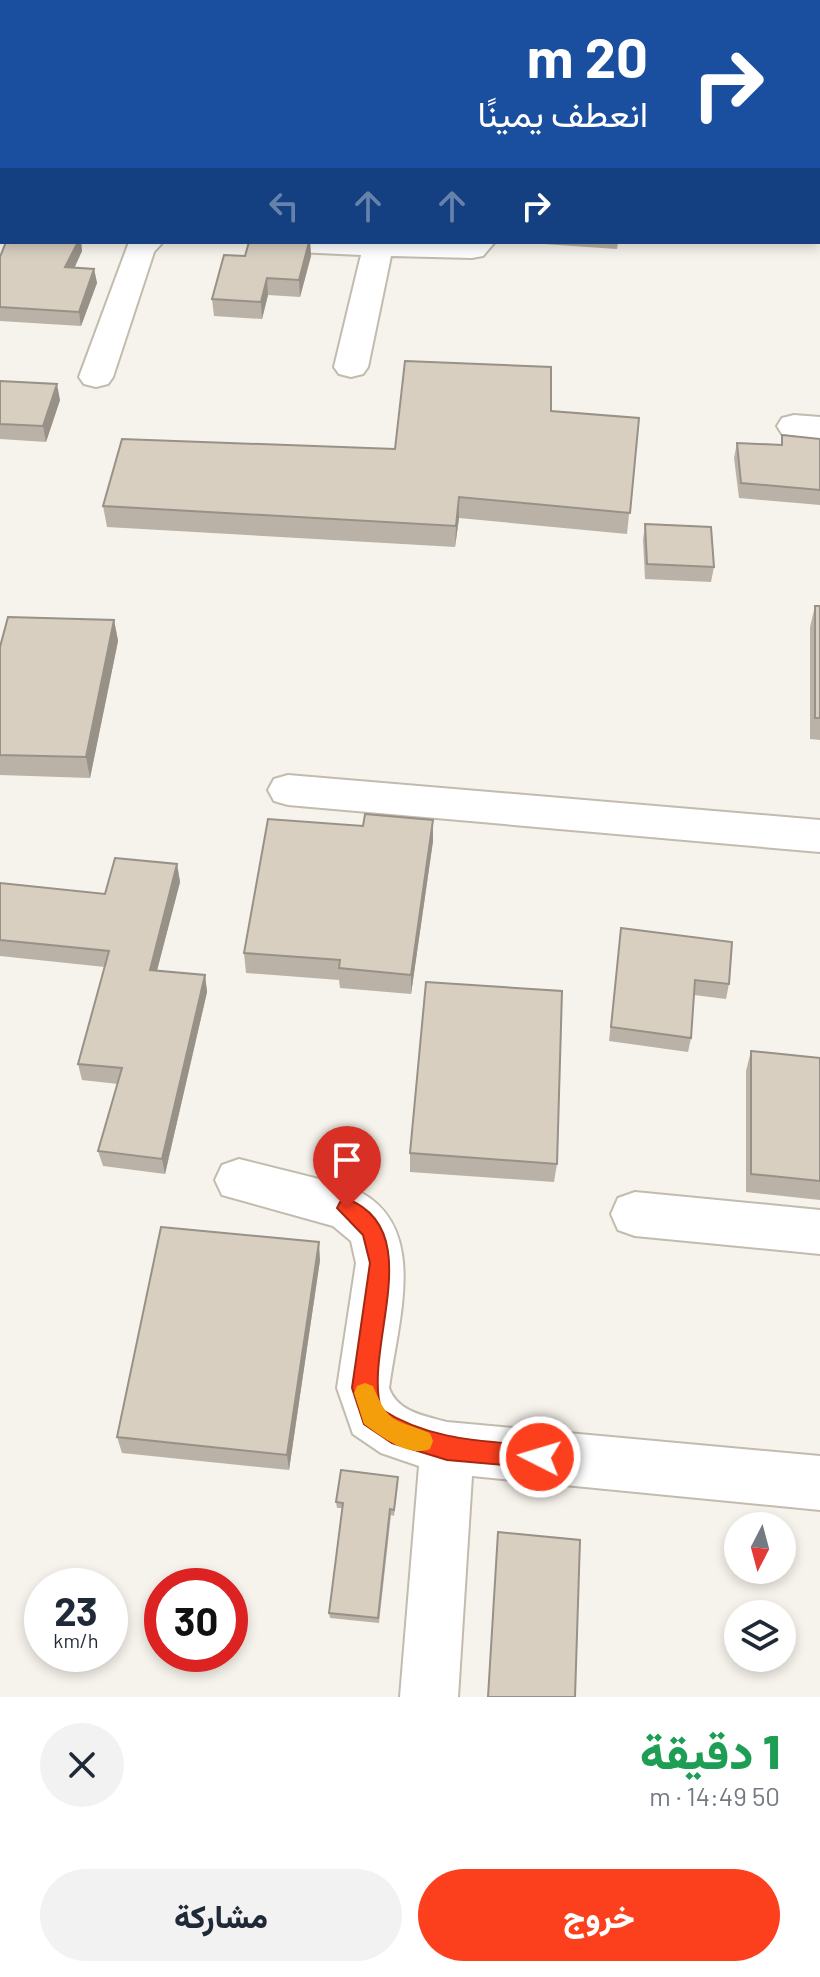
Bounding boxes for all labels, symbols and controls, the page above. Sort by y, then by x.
text: 20 m [527,22,648,89]
icon: right [676,32,780,136]
text: انعطف يمينًا [477,91,648,134]
icon: left [262,184,306,228]
icon: ahead [346,184,390,228]
icon: ahead [430,184,474,228]
icon: right [514,184,558,228]
pin [313,1126,381,1208]
icon: arrive [325,1138,369,1182]
position arrow [498,1415,582,1499]
north arrow [724,1512,796,1584]
map controls [724,1512,796,1672]
speed limit sign: 30 [144,1568,248,1672]
text: 23 [54,1586,98,1634]
button: layers [724,1600,796,1672]
text: km/h [53,1628,99,1652]
text: 1 دقيقة [640,1721,780,1779]
button: close [40,1723,124,1807]
text: 50 m · 14:49 [649,1780,780,1811]
button: مشاركة [40,1869,402,1961]
button: خروج [418,1869,780,1961]

